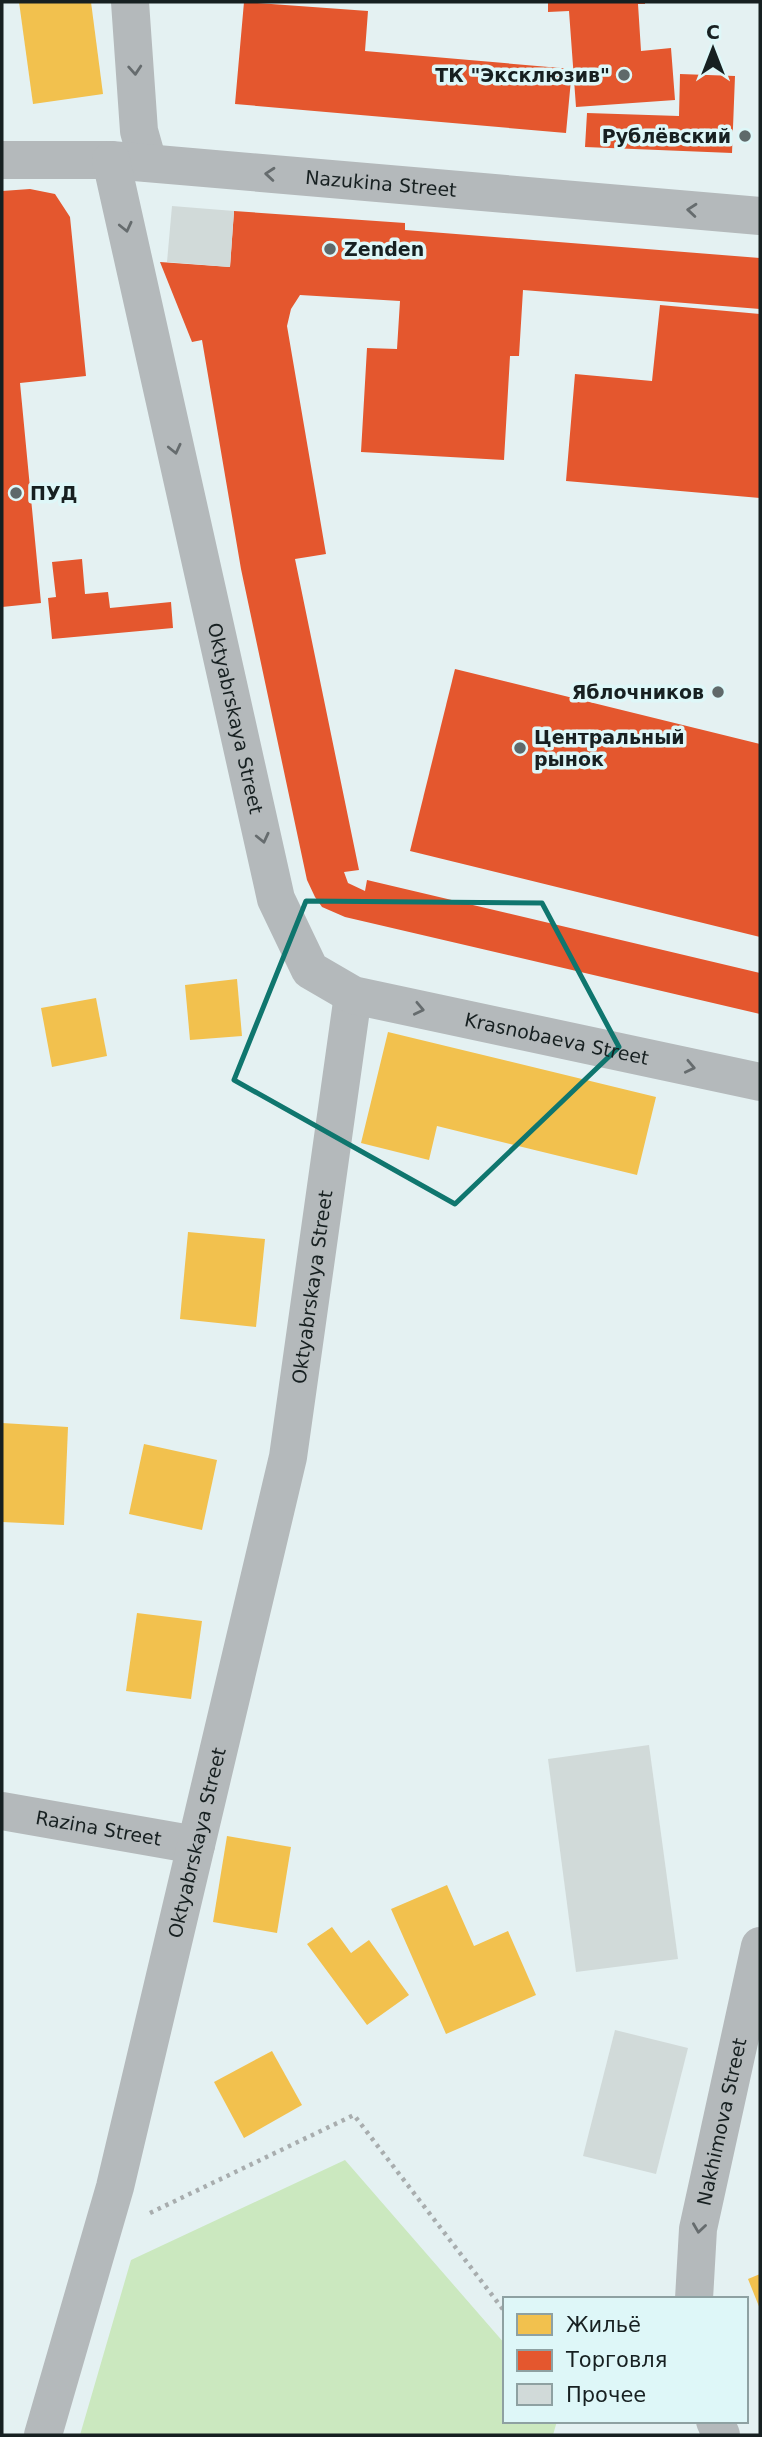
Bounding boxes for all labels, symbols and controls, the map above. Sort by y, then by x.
north arrow [678,14,748,84]
text: С [706,21,720,43]
place label: ТК "Эксклюзив" [435,64,610,86]
one-way arrow [127,65,142,76]
marker: ТК "Эксклюзив" [616,67,632,83]
place label: Рублёвский [602,125,731,147]
marker: Рублёвский [737,128,753,144]
street label: Nazukina Street [304,166,458,201]
one-way arrow [264,167,275,182]
one-way arrow [686,203,697,218]
one-way arrow [117,221,132,233]
place label: Zenden [344,238,424,260]
marker: Zenden [322,241,338,257]
one-way arrow [167,443,182,455]
place label: ПУД [30,482,77,504]
marker: ПУД [8,485,24,501]
street label: Oktyabrskaya Street [204,621,268,816]
place label: Яблочников [572,681,704,703]
marker: Яблочников [710,684,726,700]
place label: Центральный рынок [534,726,685,770]
marker: Центральный рынок [512,740,528,756]
one-way arrow [255,832,269,844]
one-way arrow [413,1000,425,1015]
street label: Krasnobaeva Street [463,1008,651,1069]
one-way arrow [684,1058,696,1073]
street label: Oktyabrskaya Street [287,1189,336,1385]
street label: Oktyabrskaya Street [163,1745,230,1940]
street label: Razina Street [34,1806,163,1850]
street label: Nakhimova Street [692,2036,751,2208]
one-way arrow [692,2222,707,2234]
legend [503,2297,748,2423]
text: Жильё [566,2313,641,2337]
text: Торговля [565,2348,667,2372]
text: Прочее [566,2383,646,2407]

